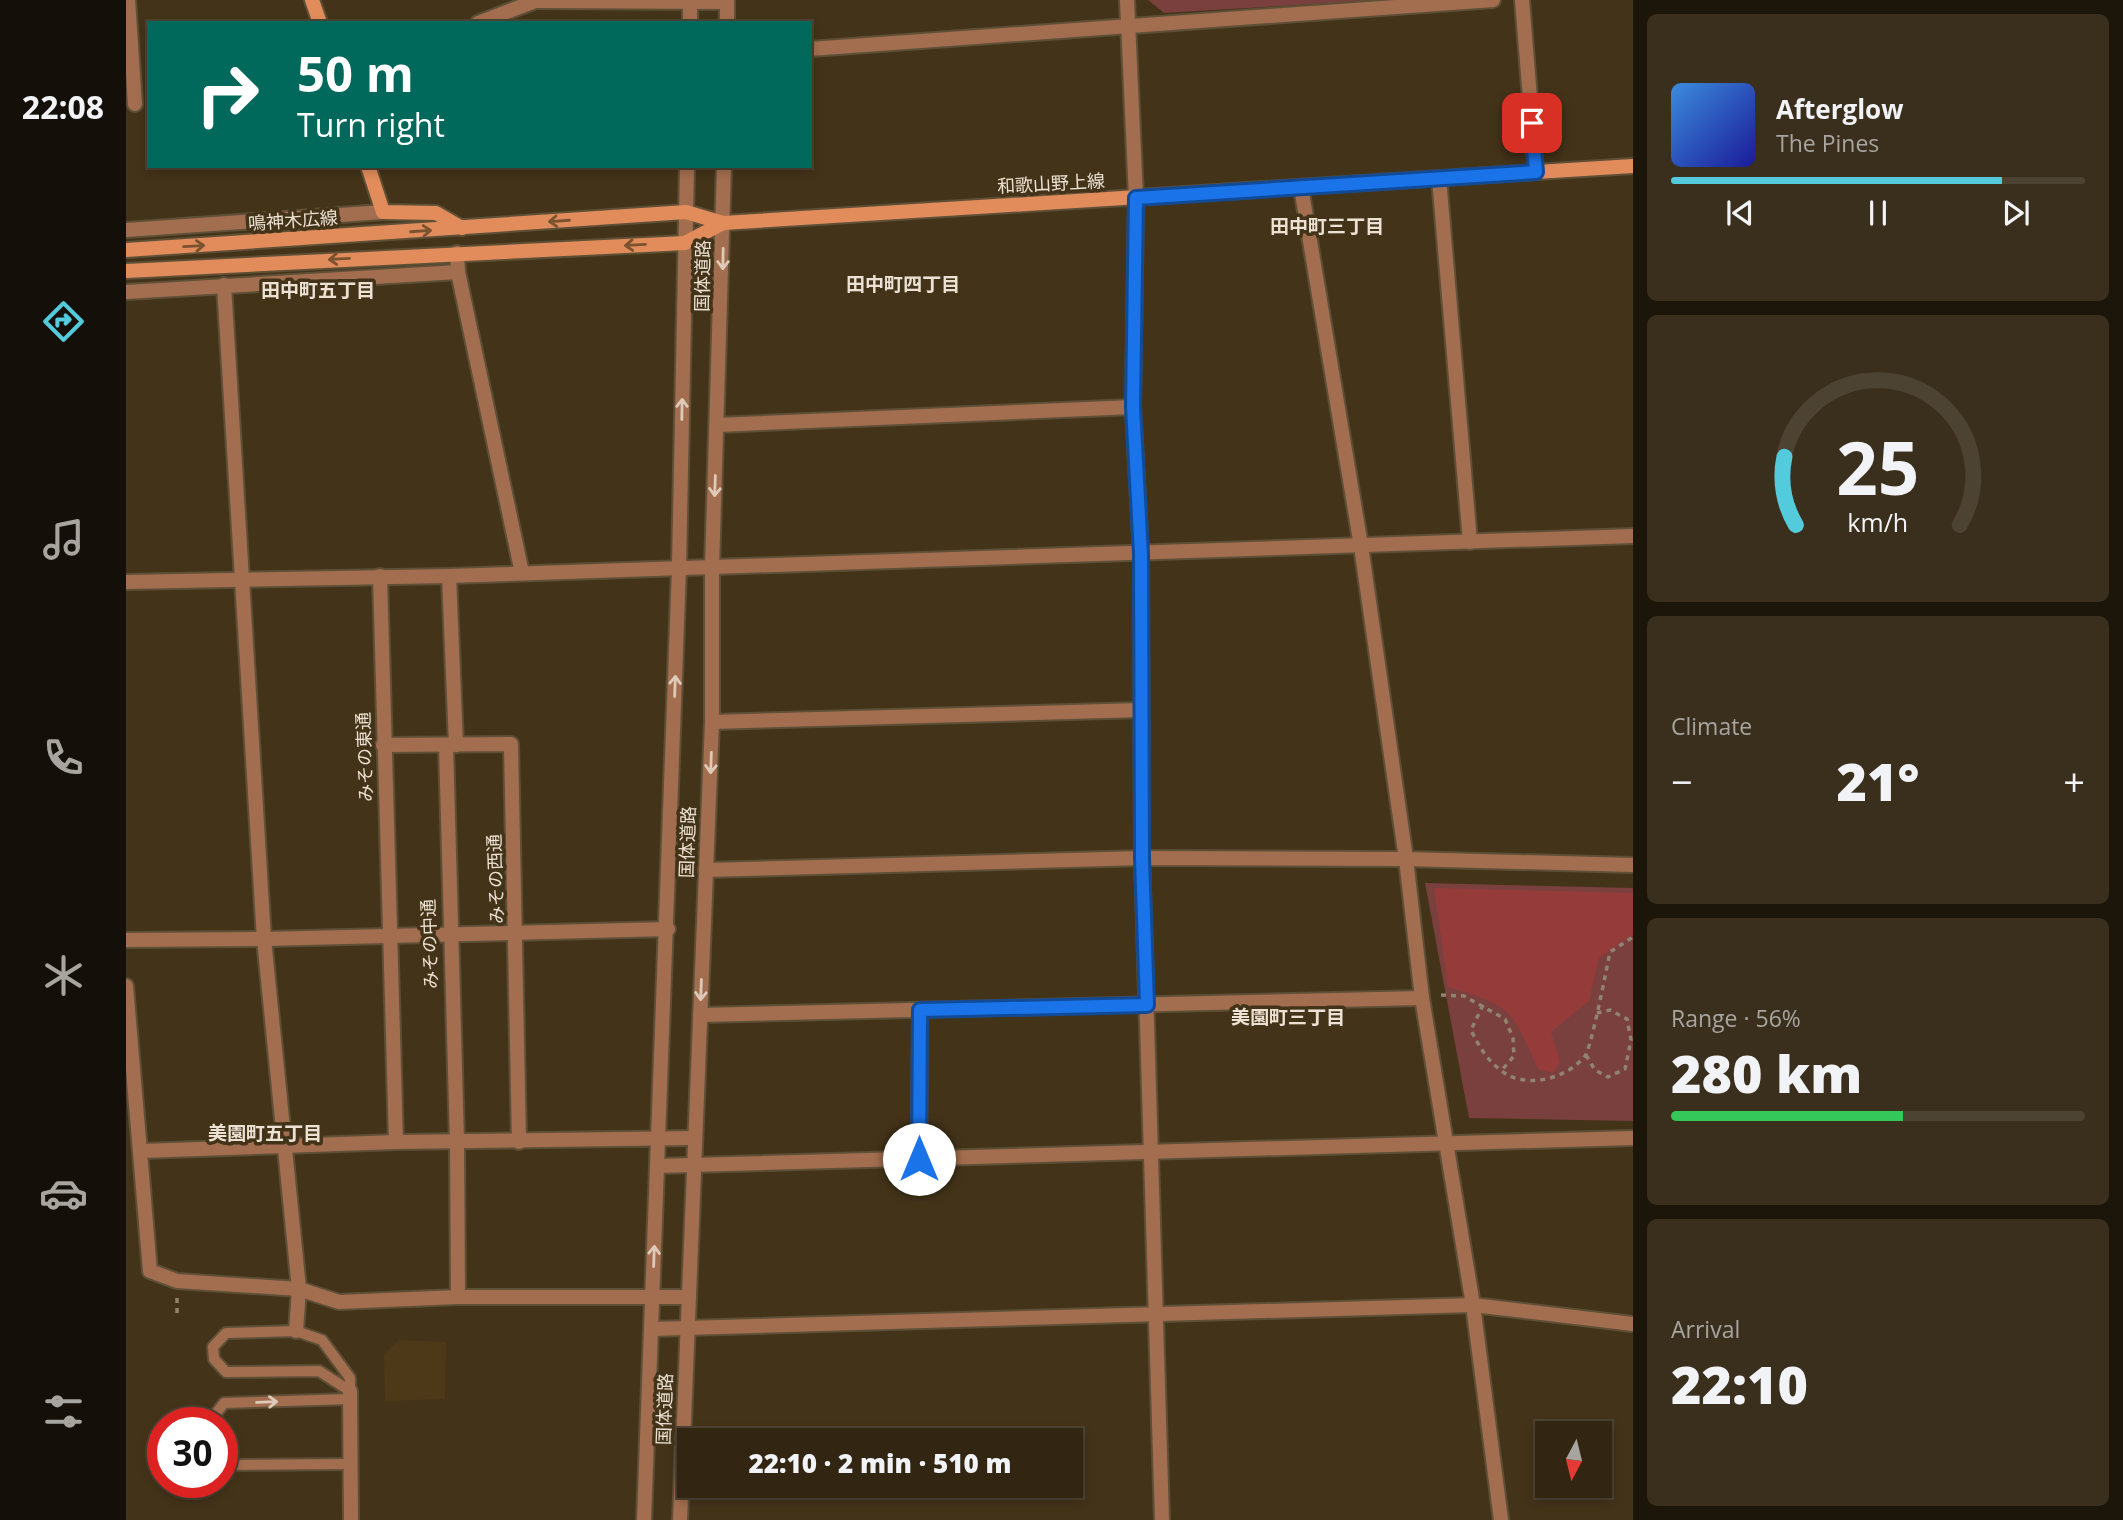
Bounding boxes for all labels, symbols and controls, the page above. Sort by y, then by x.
text: 50 m [297,40,414,106]
icon: right [182,49,273,140]
text: 22:08 [22,85,104,128]
text: Afterglow [1776,91,1903,127]
pin [1502,93,1562,153]
text: Turn right [297,103,445,146]
icon: arrive [1513,104,1551,142]
text: The Pines [1776,127,1879,159]
street label: 和歌山野上線 [996,168,1106,198]
icon: previous [1721,194,1759,232]
icon: pause [1859,194,1897,232]
icon: next [1997,194,2035,232]
street label: 鳴神木広線 [247,205,339,235]
district label: 田中町三丁目 [1270,213,1384,239]
one-way arrow [548,215,571,228]
one-way arrow [409,224,432,237]
one-way arrow [182,239,205,252]
one-way arrow [625,239,647,252]
street label: 国体道路 [689,240,715,312]
one-way arrow [716,247,730,270]
one-way arrow [328,252,351,265]
district label: 田中町四丁目 [846,271,960,297]
district label: 田中町五丁目 [261,277,375,303]
icon: directions [39,297,88,346]
one-way arrow [675,398,689,421]
text: 25 [1836,417,1920,516]
one-way arrow [709,475,722,498]
text: km/h [1848,505,1908,539]
icon: music [39,515,88,564]
one-way arrow [669,675,682,698]
text: Climate [1671,710,1752,742]
street label: みその東通 [350,712,378,802]
icon: phone [39,733,88,782]
text: 21° [1837,745,1919,816]
one-way arrow [704,751,717,774]
text: − [1671,755,1693,807]
text: + [2063,755,2085,807]
street label: 国体道路 [674,806,700,878]
street label: みその西通 [481,834,509,924]
street label: みその中通 [415,899,443,989]
icon: climate [39,951,88,1000]
one-way arrow [695,978,708,1001]
text: Range · 56% [1671,1002,1801,1034]
district label: 美園町三丁目 [1231,1004,1345,1030]
text: 280 km [1671,1037,1862,1108]
district label: 美園町五丁目 [208,1120,322,1146]
position arrow [882,1122,956,1196]
icon: car [39,1169,88,1218]
one-way arrow [648,1245,661,1268]
text: Arrival [1671,1313,1740,1345]
text: 22:10 [1671,1348,1808,1419]
street label: 国体道路 [651,1373,677,1445]
icon: filters [39,1387,88,1436]
one-way arrow [255,1395,278,1408]
speed limit sign: 30 [147,1407,238,1498]
north arrow [1535,1421,1612,1498]
map controls [1535,1421,1612,1498]
text: 22:10 · 2 min · 510 m [749,1445,1011,1481]

